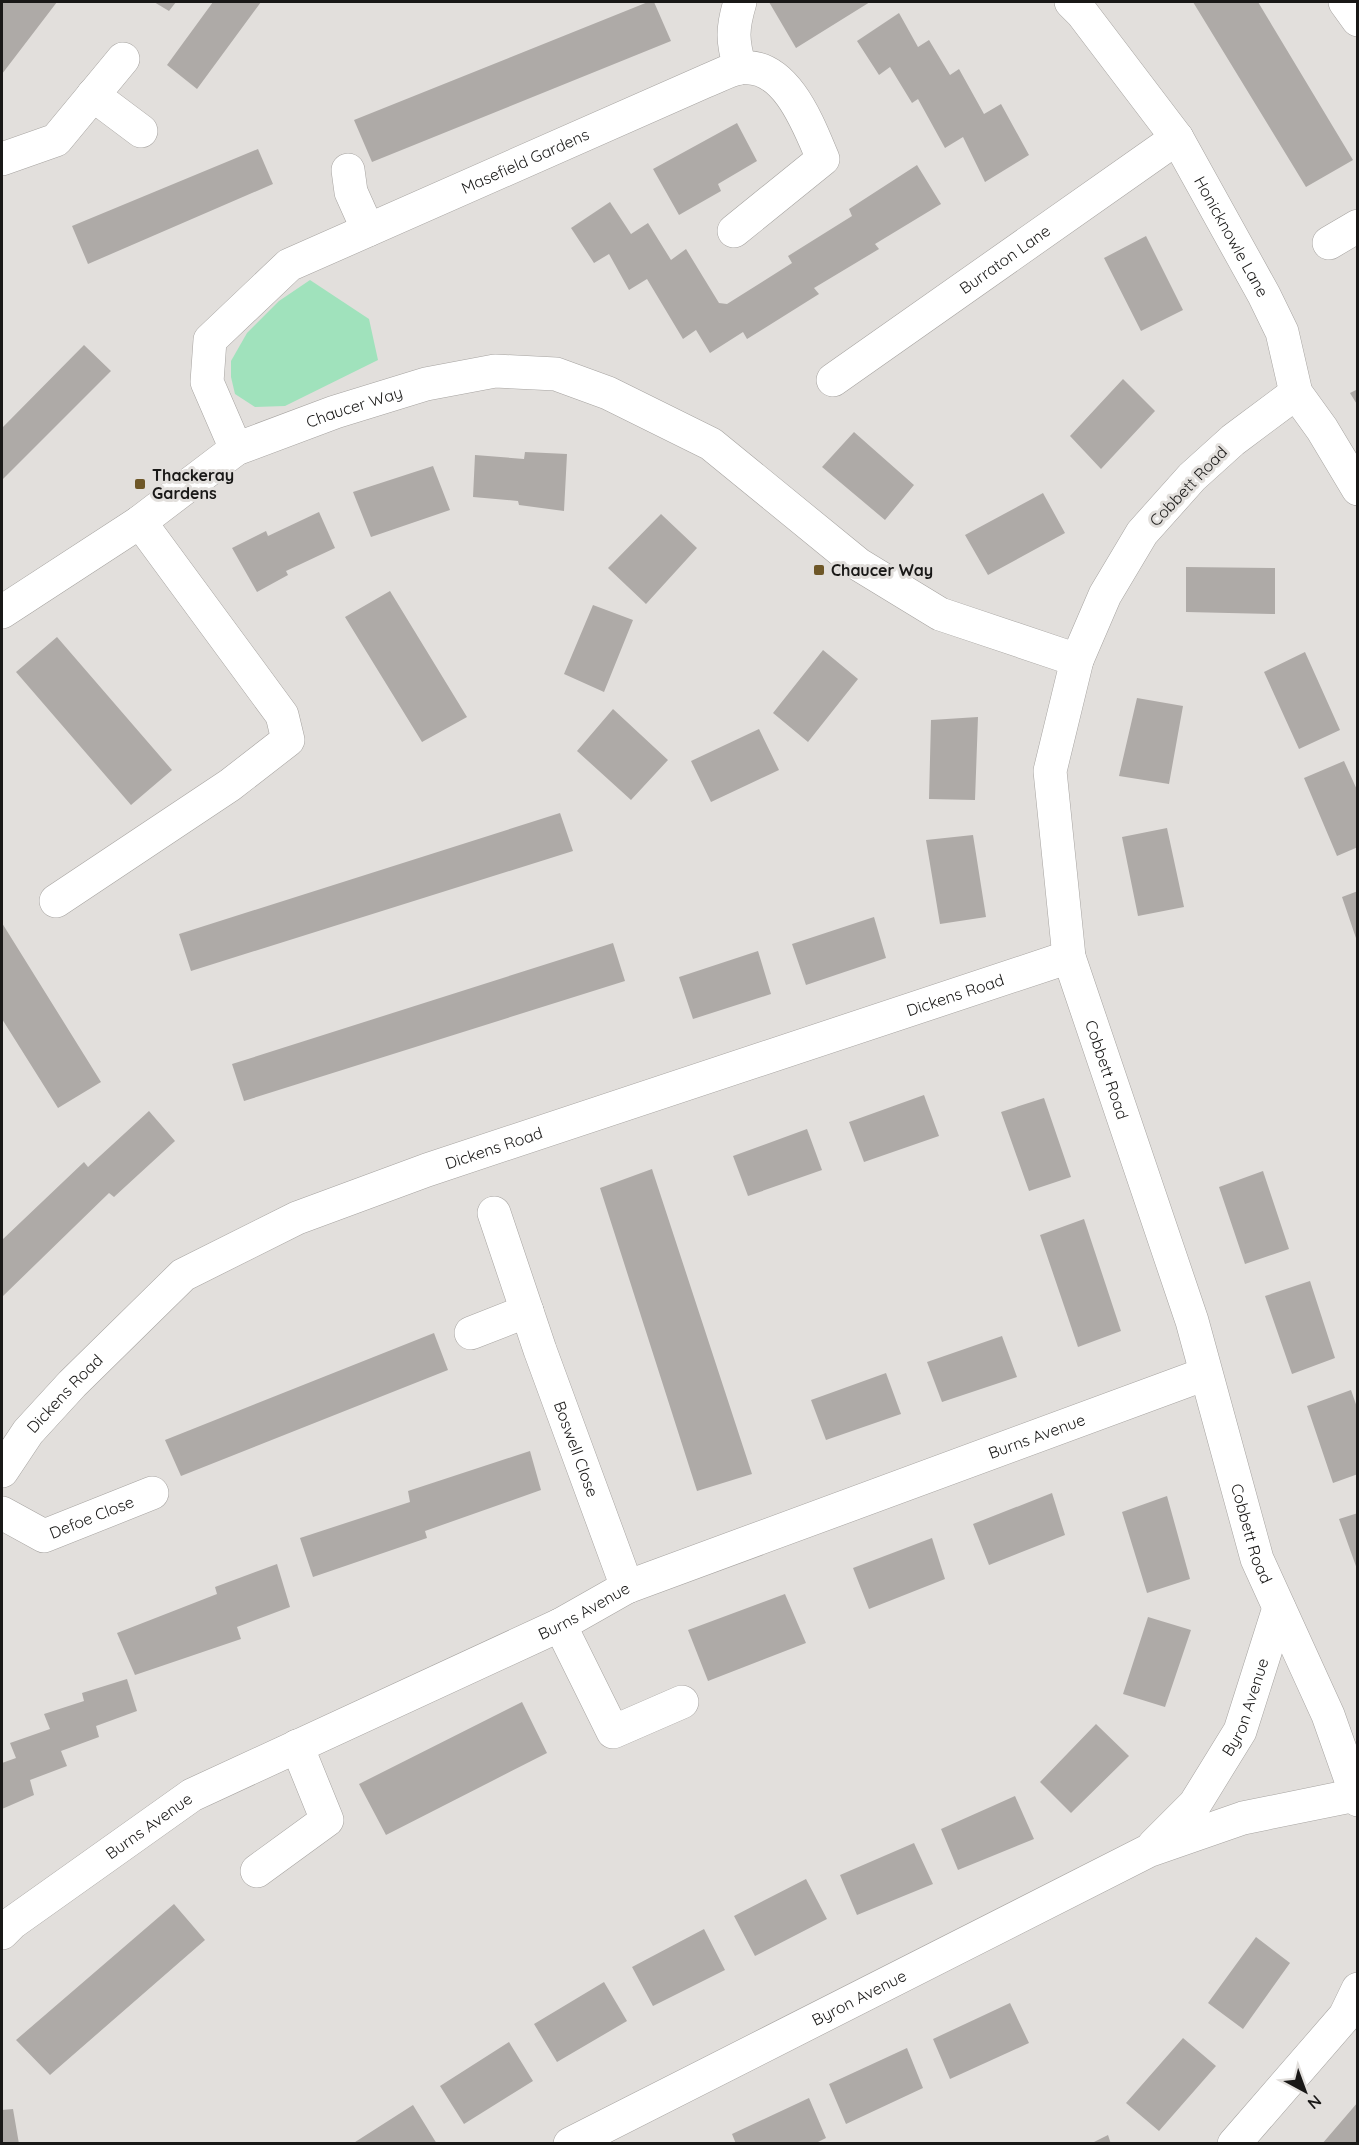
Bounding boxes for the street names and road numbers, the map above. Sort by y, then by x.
street label: Masefield Gardens [458,124,592,198]
street label: Honicknowle Lane [1190,172,1273,300]
street label: Burraton Lane [955,220,1054,298]
street label: Chaucer Way [303,382,405,432]
street label: Cobbett Road [1145,442,1231,530]
street label: Dickens Road [904,969,1006,1020]
street label: Cobbett Road [1081,1017,1133,1122]
street label: Dickens Road [443,1122,545,1173]
street label: Dickens Road [22,1350,107,1437]
street label: Boswell Close [550,1398,603,1500]
street label: Burns Avenue [986,1409,1088,1463]
street label: Cobbett Road [1227,1481,1277,1587]
street label: Defoe Close [46,1491,137,1543]
street label: Burns Avenue [535,1578,633,1644]
street label: Byron Avenue [1217,1656,1272,1760]
street label: Burns Avenue [102,1788,196,1863]
street label: Byron Avenue [808,1965,910,2030]

